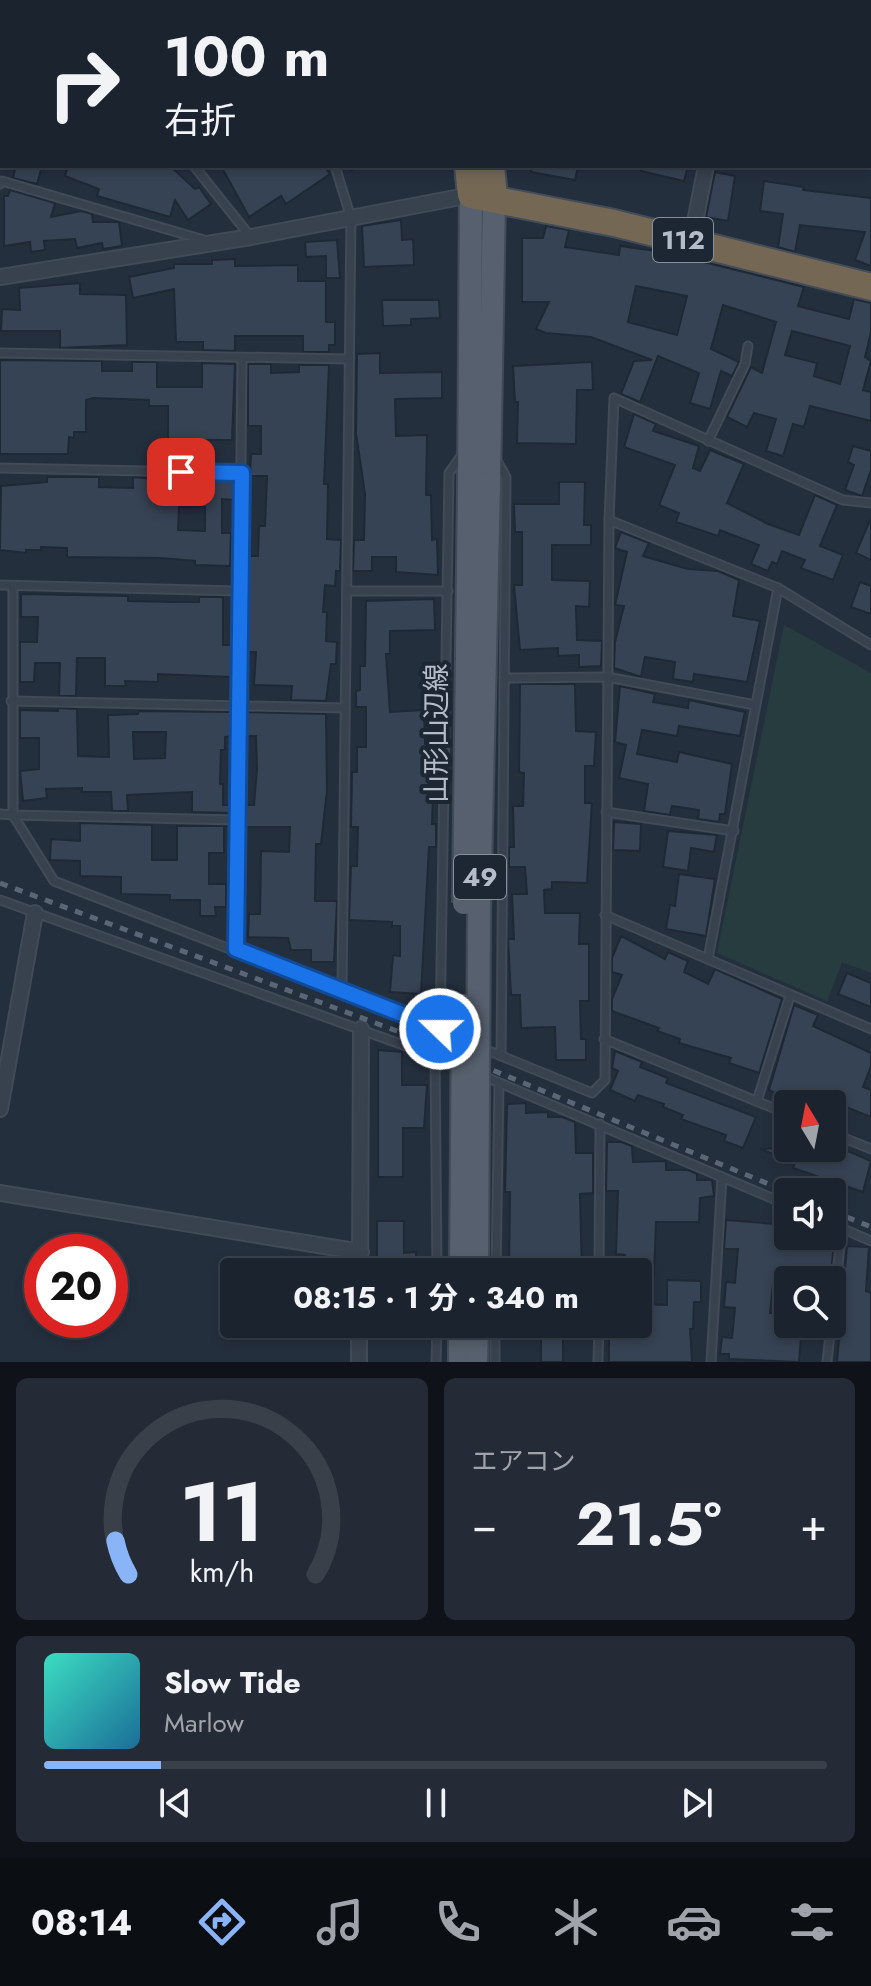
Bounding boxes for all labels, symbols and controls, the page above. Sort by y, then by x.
text: 100 m [164,16,329,97]
icon: right [32,32,136,136]
text: 右折 [164,94,236,146]
road number: 112 [653,218,713,262]
pin [147,438,215,506]
icon: arrive [159,450,203,494]
street label: 山形山辺線 [416,663,457,803]
road number: 49 [454,855,506,899]
position arrow [398,987,482,1071]
north arrow [774,1090,846,1162]
map controls [774,1090,846,1338]
button: sound [774,1178,846,1250]
speed limit sign: 20 [24,1234,128,1338]
button: search [774,1266,846,1338]
text: 08:15 · 1 分 · 340 m [293,1276,579,1319]
text: エアコン [472,1442,576,1480]
text: 11 [179,1452,264,1572]
text: 21.5° [576,1481,722,1568]
text: − [472,1493,497,1557]
text: + [800,1493,827,1557]
text: km/h [189,1551,254,1593]
text: Slow Tide [164,1661,301,1704]
text: Marlow [164,1704,244,1742]
icon: previous [153,1781,197,1825]
icon: pause [414,1781,458,1825]
icon: next [675,1781,719,1825]
icon: directions [194,1894,250,1950]
icon: music [312,1894,368,1950]
icon: phone [430,1894,486,1950]
icon: climate [548,1894,604,1950]
icon: car [666,1894,722,1950]
icon: filters [784,1894,840,1950]
text: 08:14 [31,1896,132,1948]

